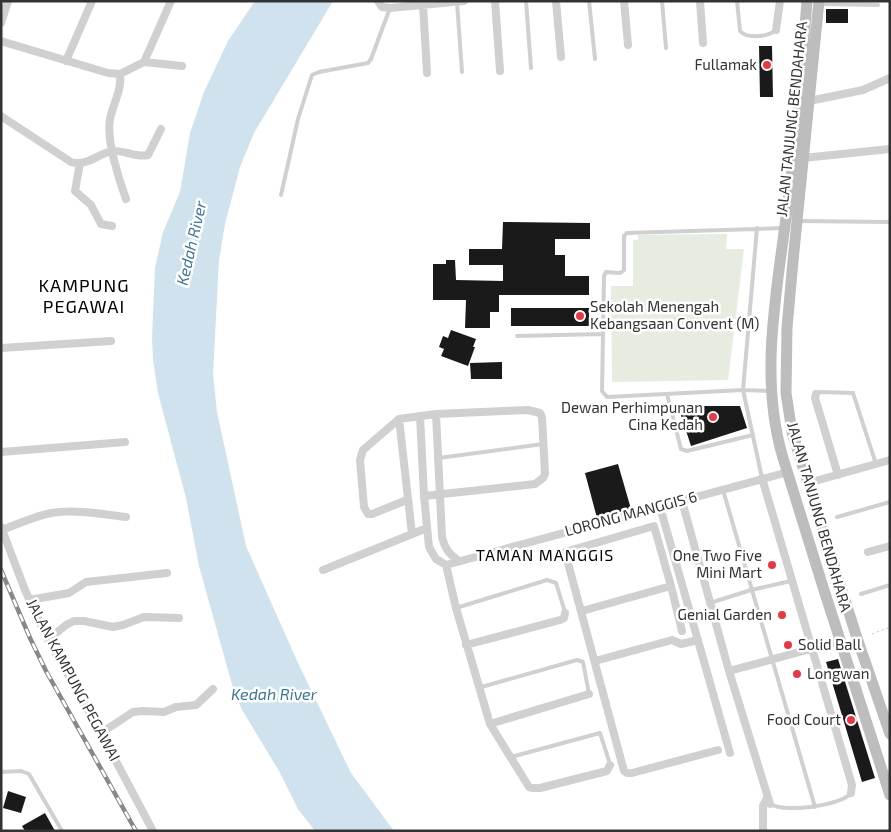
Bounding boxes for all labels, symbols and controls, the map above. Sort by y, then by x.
street label: JALAN TANJUNG BENDAHARA [772,19,810,218]
place label: Fullamak [694,55,757,73]
marker: Fullamak [761,59,773,71]
water label: Kedah River [172,198,210,287]
district label: KAMPUNG PEGAWAI [38,274,130,317]
place label: Sekolah Menengah Kebangsaan Convent (M) [590,297,759,332]
marker: Sekolah Menengah Kebangsaan Convent (M) [574,310,586,322]
place label: Dewan Perhimpunan Cina Kedah [561,398,703,433]
marker: Dewan Perhimpunan Cina Kedah [707,411,719,423]
street label: JALAN TANJUNG BENDAHARA [784,420,856,614]
street label: LORONG MANGGIS 6 [563,487,699,539]
district label: TAMAN MANGGIS [476,545,614,564]
place label: One Two Five Mini Mart [673,546,762,581]
marker: One Two Five Mini Mart [766,559,778,571]
street label: JALAN KAMPUNG PEGAWAI [23,595,124,764]
place label: Genial Garden [678,605,772,623]
marker: Genial Garden [776,609,788,621]
place label: Solid Ball [798,635,862,653]
marker: Solid Ball [782,639,794,651]
place label: Longwan [807,664,870,682]
marker: Longwan [791,668,803,680]
water label: Kedah River [231,684,318,703]
place label: Food Court [767,710,841,728]
marker: Food Court [845,714,857,726]

